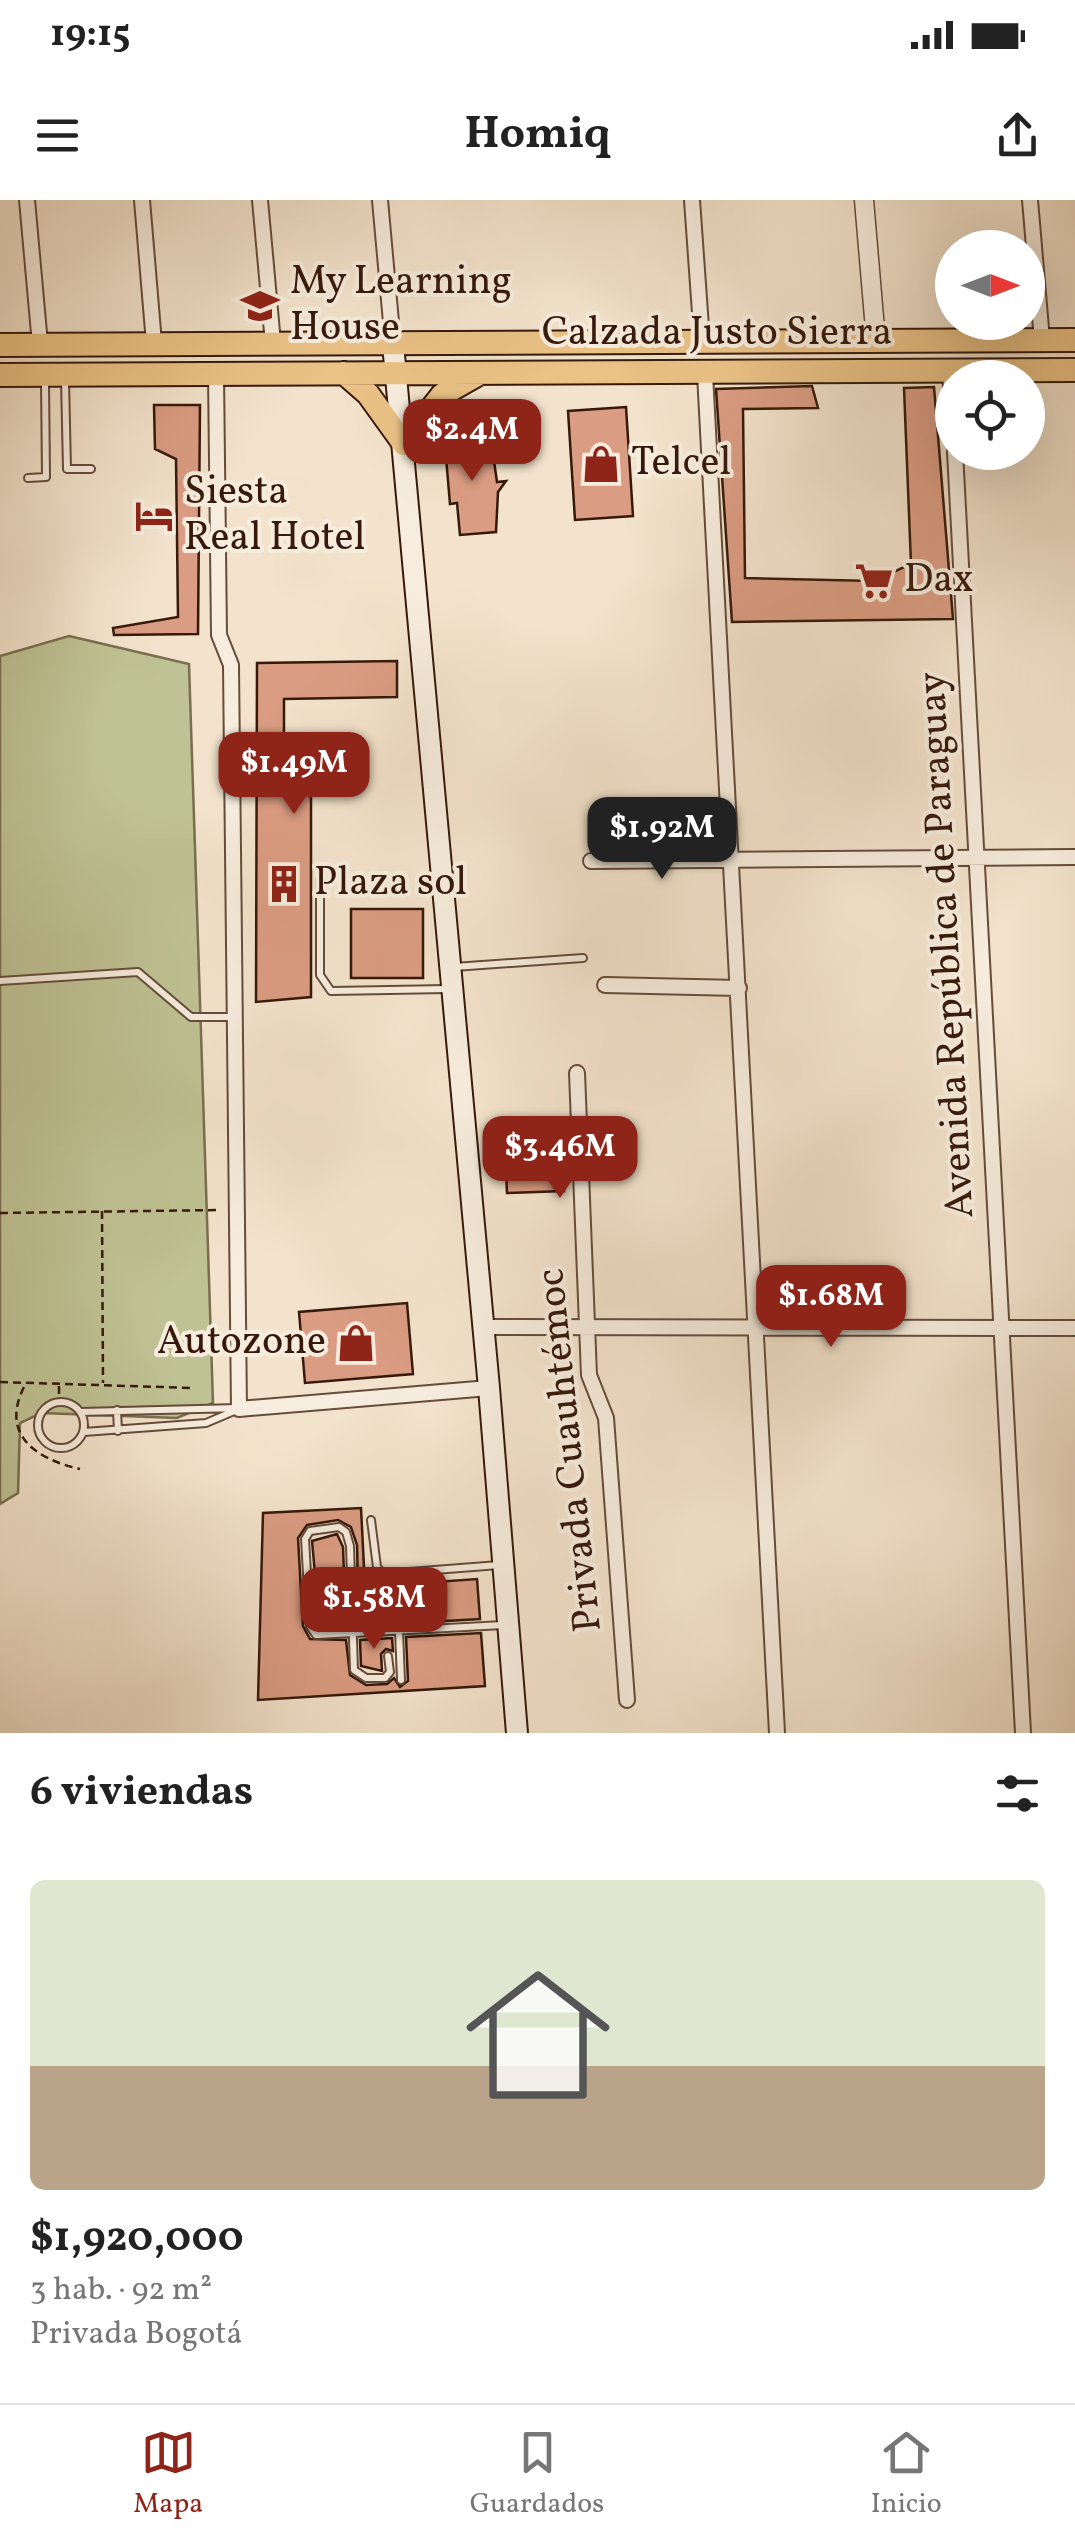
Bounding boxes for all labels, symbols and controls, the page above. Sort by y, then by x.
text: 19:15 [50,9,131,62]
text: Homiq [464,104,611,167]
icon: menu [30,108,85,163]
icon: share [990,108,1045,163]
north arrow [935,230,1045,340]
map controls [935,230,1045,470]
place label: My Learning House [290,255,512,357]
school or university icon: My Learning House [239,285,281,327]
street label: Calzada Justo Sierra [542,306,892,362]
button: locate [935,360,1045,470]
pin: $2.4M [402,399,542,484]
text: $2.4M [425,409,519,453]
place label: Telcel [631,436,731,492]
shop icon: Telcel [580,443,622,485]
place label: Siesta Real Hotel [184,465,365,567]
hotel icon: Siesta Real Hotel [133,495,175,537]
place label: Dax [904,553,974,609]
supermarket icon: Dax [853,560,895,602]
street label: Avenida República de Paraguay [906,670,990,1220]
pin: $1.49M [213,732,375,817]
text: $1.49M [241,742,347,786]
pin: $1.92M [581,797,743,882]
text: $1.92M [609,807,715,851]
place label: Plaza sol [314,856,467,912]
building icon: Plaza sol [263,863,305,905]
pin: $3.46M [479,1116,641,1201]
text: $3.46M [505,1126,615,1170]
street label: Privada Cuauhtémoc [524,1265,618,1635]
pin: $1.68M [750,1265,912,1350]
text: $1.68M [778,1275,884,1319]
place label: Autozone [157,1315,326,1371]
shop icon: Autozone [335,1322,377,1364]
pin: $1.58M [293,1567,455,1652]
text: $1.58M [322,1577,426,1621]
text: 6 viviendas [30,1764,253,1823]
icon: filters [990,1766,1045,1821]
icon: home [448,1945,628,2125]
text: $1,920,000 [30,2210,244,2269]
text: 3 hab. · 92 m² [30,2269,212,2313]
text: Privada Bogotá [30,2313,242,2357]
tab: Mapa [133,2425,203,2524]
tab: Guardados [470,2425,604,2524]
tab: Inicio [871,2425,942,2524]

